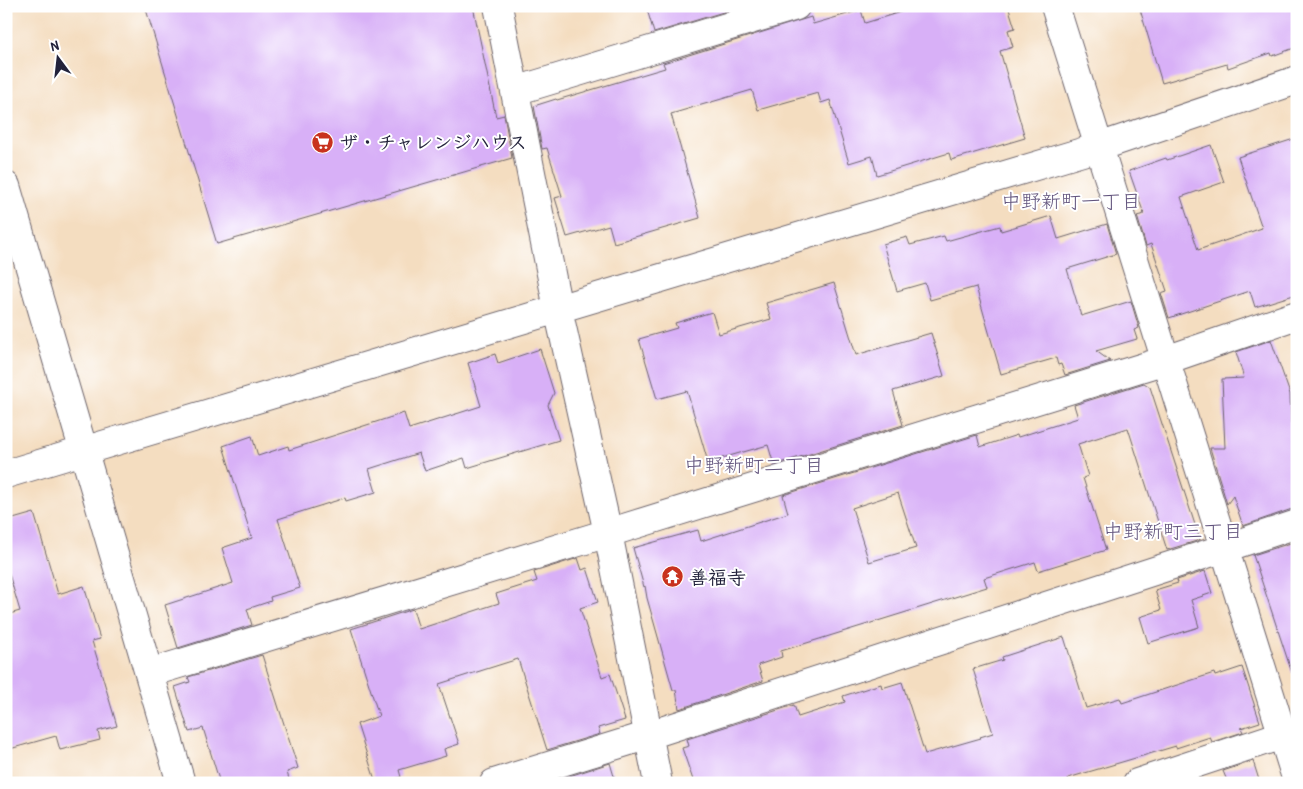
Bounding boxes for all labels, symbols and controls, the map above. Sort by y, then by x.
north arrow [32,32,82,82]
text: N [48,35,61,55]
place label: ザ・チャレンジハウス [339,129,527,155]
supermarket icon: ザ・チャレンジハウス [311,130,335,154]
district label: 中野新町一丁目 [1001,187,1141,214]
district label: 中野新町二丁目 [684,451,824,478]
district label: 中野新町三丁目 [1103,517,1243,544]
place label: 善福寺 [689,564,746,590]
temple icon: 善福寺 [661,565,685,589]

